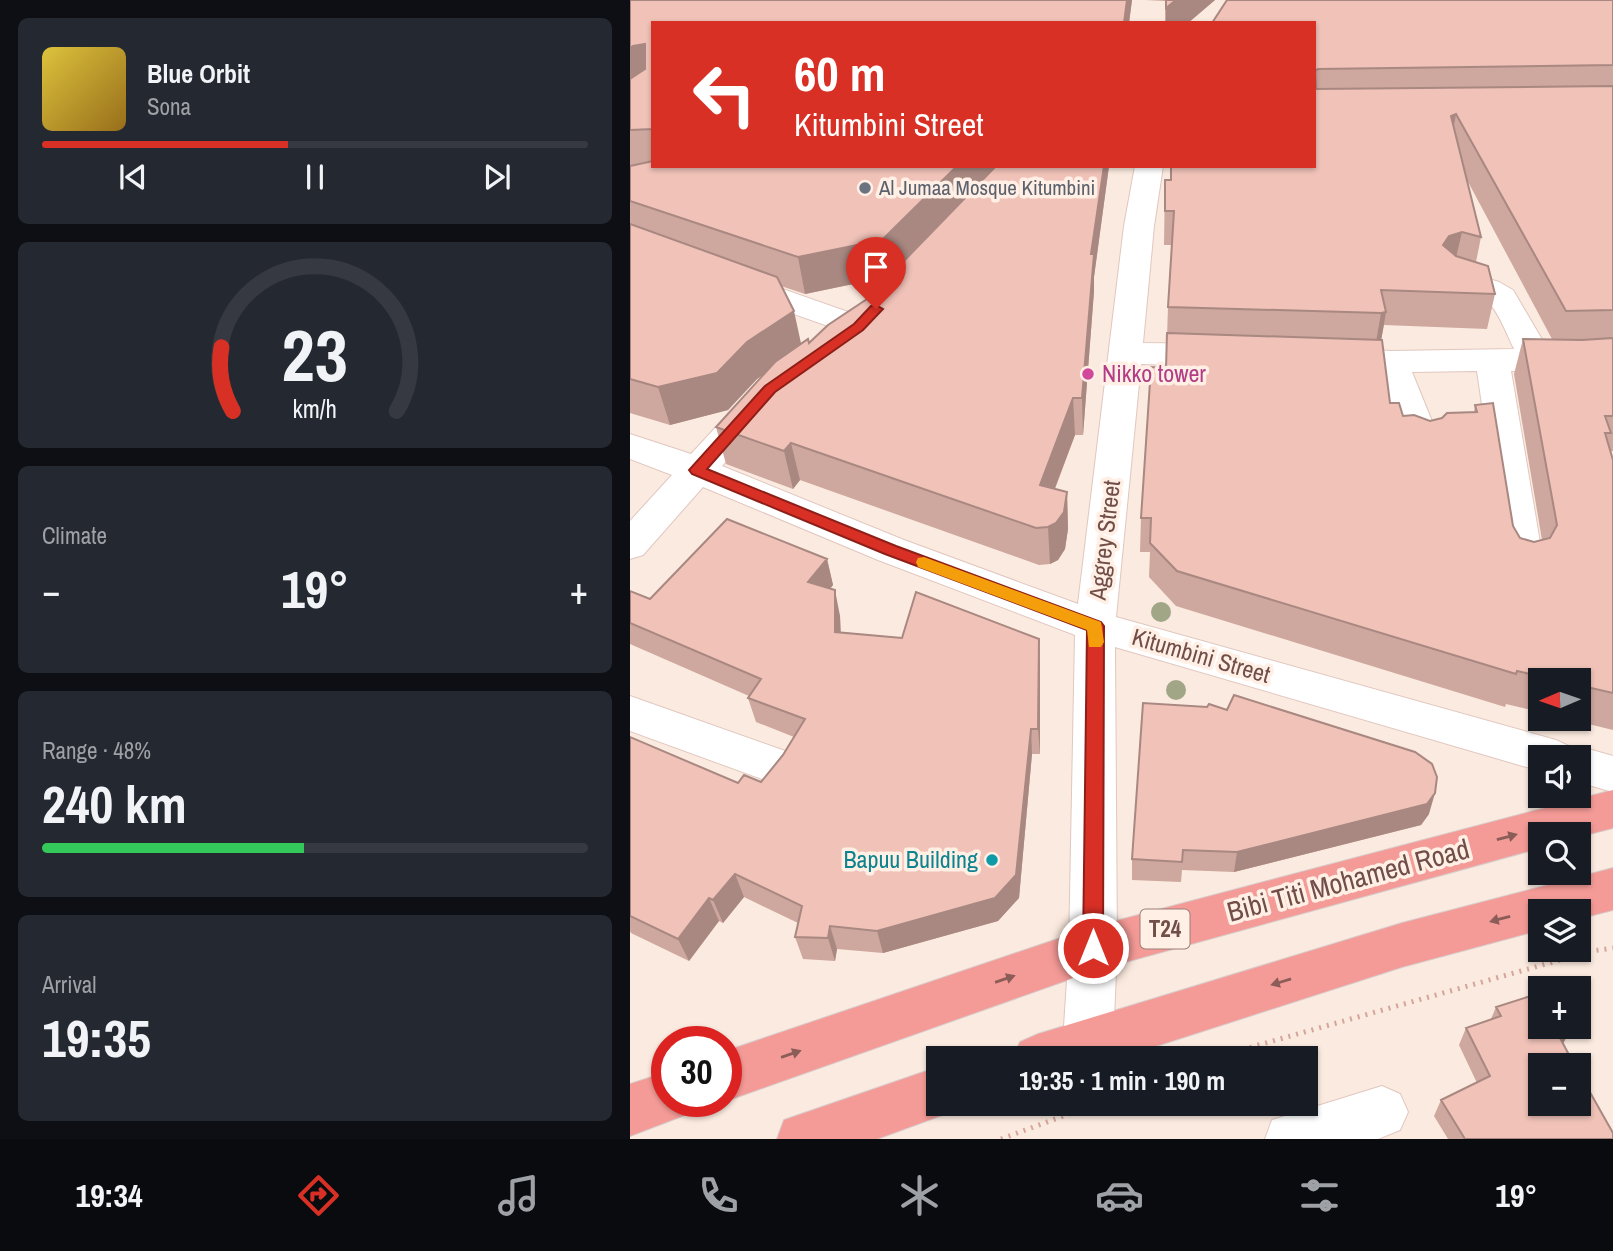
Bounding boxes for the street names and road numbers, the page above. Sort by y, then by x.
street label: Aggrey Street [1081,478,1127,603]
street label: Kitumbini Street [1129,620,1275,690]
street label: Bibi Titi Mohamed Road [1223,829,1473,931]
road number: T24 [1140,910,1190,948]

